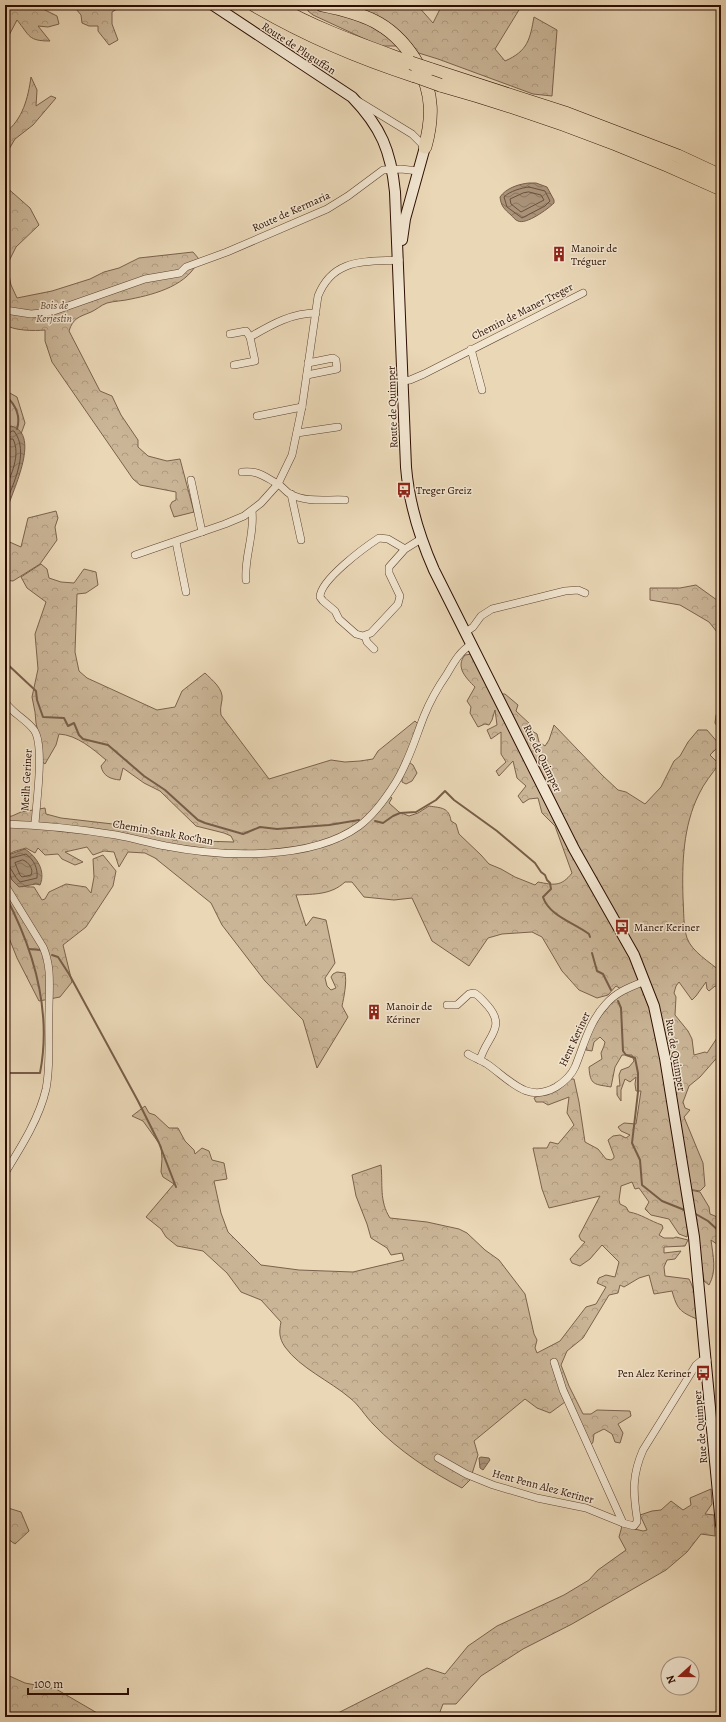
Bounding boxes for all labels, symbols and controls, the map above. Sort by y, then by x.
street label: Route de Pluguffan [259,19,339,78]
street label: Route de Kermaria [250,187,333,235]
place label: Manoir de Tréguer [571,241,617,269]
building icon: Manoir de Tréguer [550,245,568,263]
street label: Chemin de Maner Treger [469,279,576,344]
park label: Bois de Kerjestin [36,298,72,326]
street label: Route de Quimper [384,366,401,448]
bus stop icon: Treger Greiz [395,481,413,499]
place label: Treger Greiz [416,483,472,498]
street label: Rue de Quimper [520,722,565,794]
street label: Meilh Geriner [17,748,36,812]
street label: Chemin Stank Roc'han [111,816,214,849]
bus stop icon: Maner Keriner [613,918,631,936]
place label: Maner Keriner [634,920,700,935]
place label: Manoir de Kériner [386,999,432,1027]
building icon: Manoir de Kériner [365,1003,383,1021]
street label: Hent Keriner [555,1009,594,1069]
street label: Rue de Quimper [662,1018,689,1092]
bus stop icon: Pen Alez Keriner [694,1364,712,1382]
place label: Pen Alez Keriner [617,1366,691,1381]
street label: Rue de Quimper [690,1390,711,1464]
street label: Hent Penn Alez Keriner [490,1466,595,1507]
north arrow [660,1656,700,1696]
scale bar [28,1670,128,1696]
text: N [663,1673,680,1686]
text: 100 m [34,1676,63,1692]

